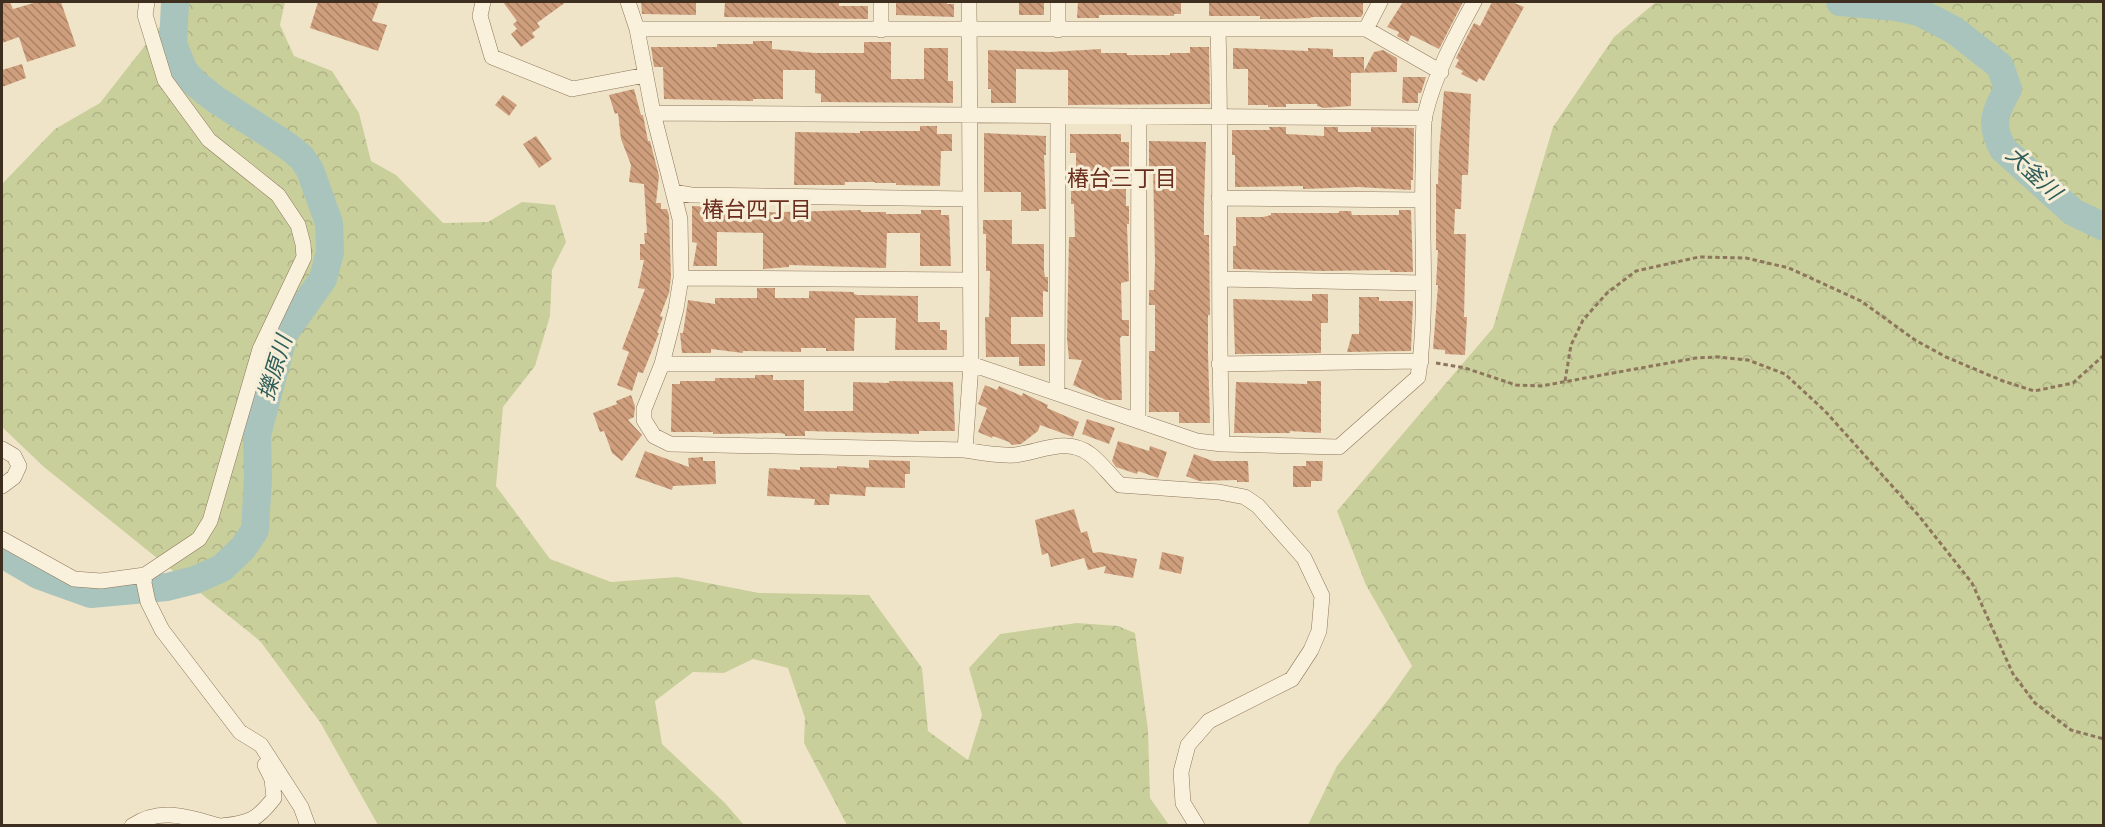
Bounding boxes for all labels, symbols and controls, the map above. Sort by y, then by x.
water label: 大釜川 [1998,139,2070,210]
district label: 椿台三丁目 [1067,163,1177,196]
district label: 椿台四丁目 [702,194,812,227]
water label: 擽原川 [251,330,302,404]

